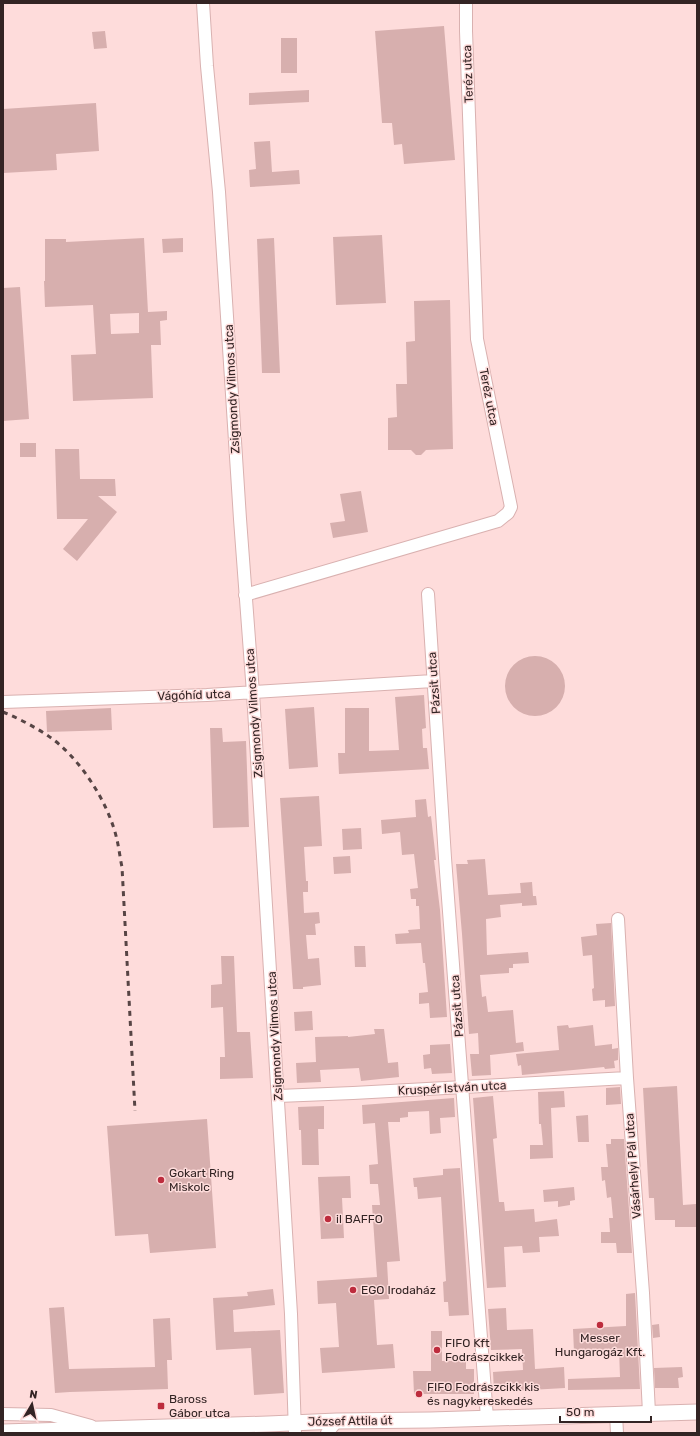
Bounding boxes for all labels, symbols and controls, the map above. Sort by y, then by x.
street label: Teréz utca [460,45,476,103]
street label: Zsigmondy Vilmos utca [222,324,242,454]
street label: Teréz utca [477,367,501,427]
street label: Zsigmondy Vilmos utca [242,648,266,778]
street label: Pázsit utca [425,652,443,714]
street label: Vágóhíd utca [157,687,231,703]
street label: Zsigmondy Vilmos utca [265,971,285,1101]
street label: Pázsit utca [448,975,466,1037]
street label: Kruspér István utca [397,1078,507,1098]
street label: Vásárhelyi Pál utca [622,1113,644,1219]
place label: Gokart Ring Miskolc [169,1166,234,1194]
marker: Gokart Ring Miskolc [156,1175,166,1185]
place label: il BAFFO [336,1212,383,1226]
marker: il BAFFO [323,1214,333,1224]
place label: EGO Irodaház [361,1283,436,1297]
marker: EGO Irodaház [348,1285,358,1295]
marker: Messer Hungarogáz Kft. [595,1320,605,1330]
place label: Messer Hungarogáz Kft. [555,1331,645,1359]
place label: FIFO Kft Fodrászcikkek [445,1336,524,1364]
marker: FIFO Kft Fodrászcikkek [432,1345,442,1355]
place label: FIFO Fodrászcikk kis és nagykereskedés [427,1380,539,1408]
north arrow [12,1384,52,1424]
text: N [29,1388,38,1402]
marker: FIFO Fodrászcikk kis és nagykereskedés [414,1389,424,1399]
place label: Baross Gábor utca [169,1392,230,1420]
scale bar [560,1398,651,1424]
marker: Baross Gábor utca [156,1401,166,1411]
text: 50 m [566,1405,594,1419]
street label: József Attila út [308,1413,393,1429]

